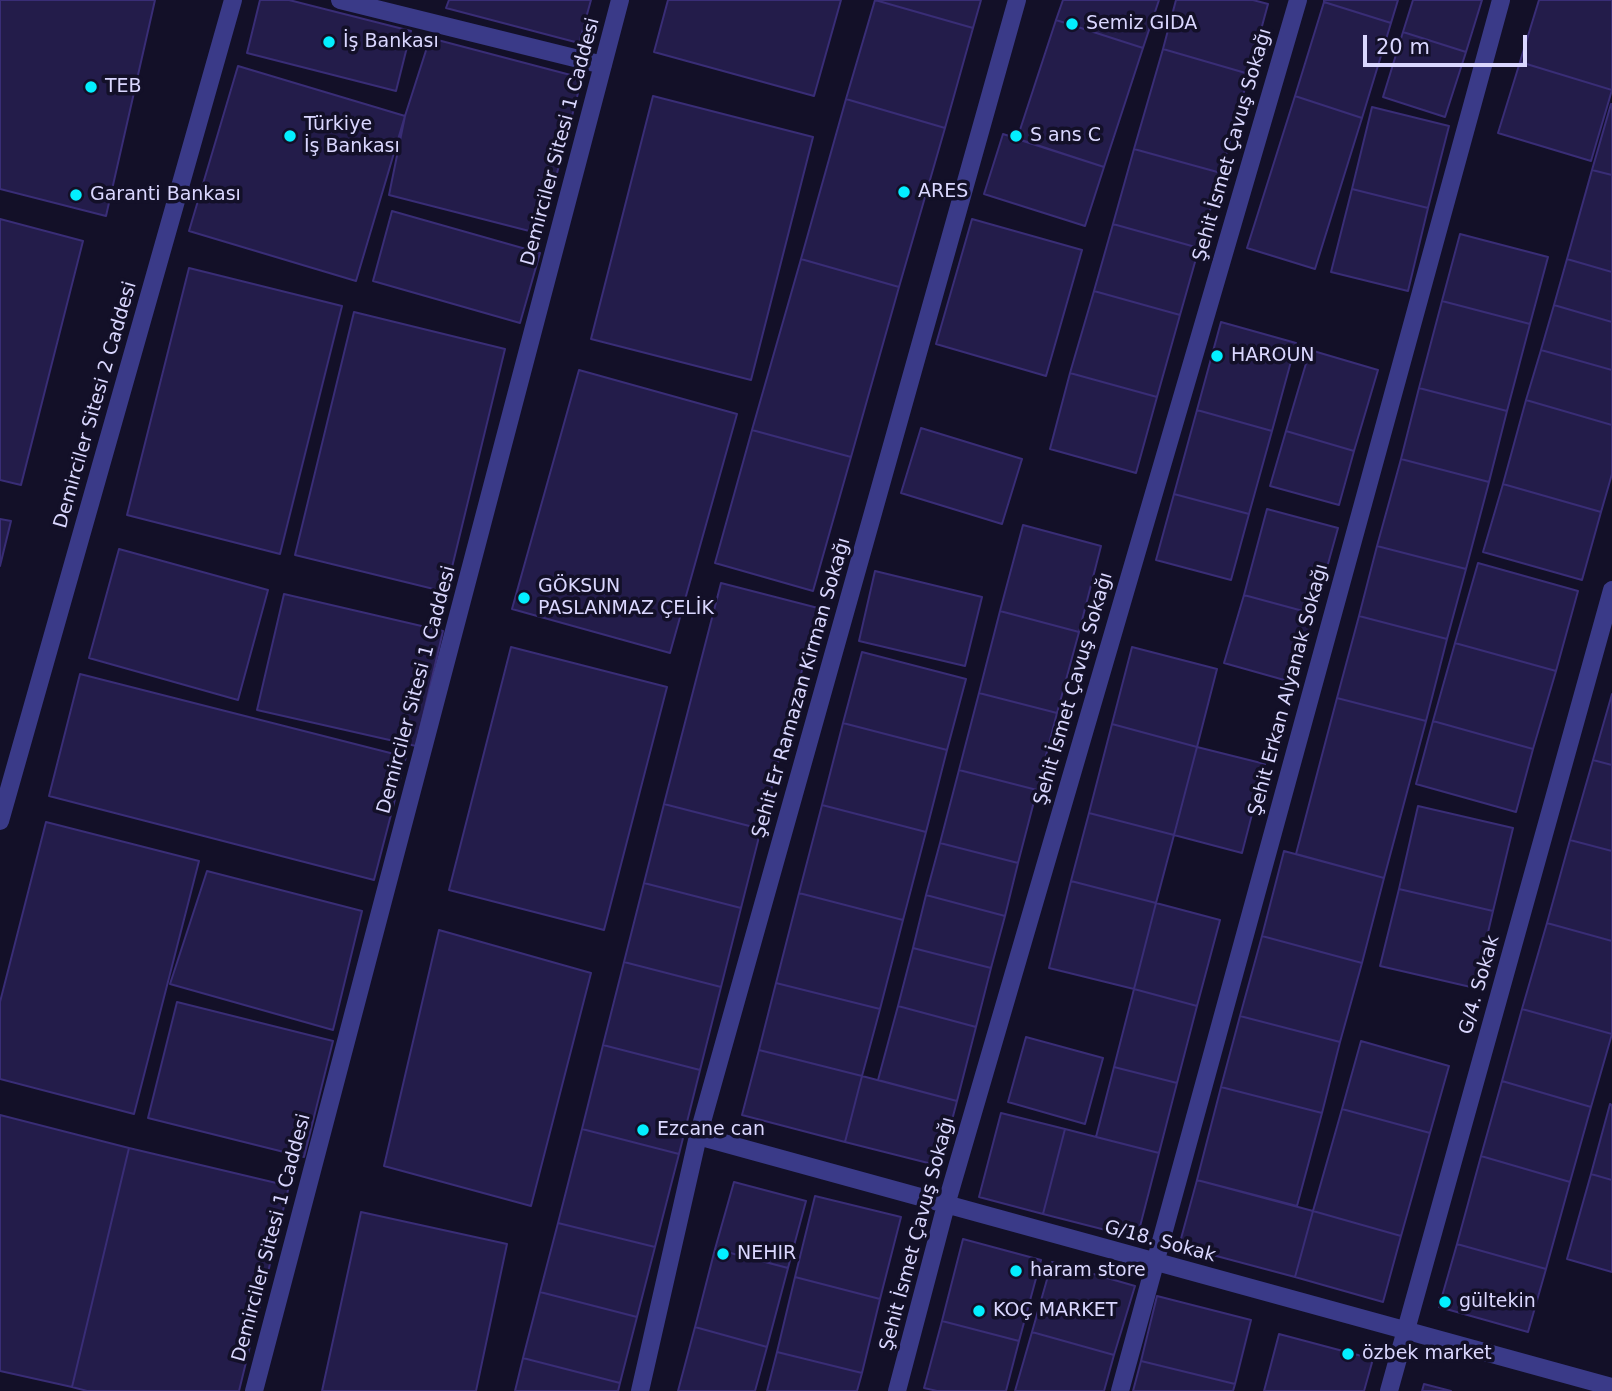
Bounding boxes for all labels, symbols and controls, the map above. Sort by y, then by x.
place label: Semiz GIDA [1086,13,1197,35]
street label: Demirciler Sitesi 1 Caddesi [517,16,605,268]
marker: Semiz GIDA [1064,16,1080,32]
scale bar [1367,21,1532,65]
street label: Şehit İsmet Çavuş Sokağı [1189,26,1277,264]
place label: İş Bankası [343,31,439,53]
marker: İş Bankası [321,34,337,50]
text: 20 m [1376,35,1430,59]
place label: TEB [105,76,142,98]
marker: TEB [83,79,99,95]
place label: Türkiye İş Bankası [304,114,400,158]
place label: S ans C [1030,125,1101,147]
marker: Türkiye İş Bankası [282,128,298,144]
marker: S ans C [1008,128,1024,144]
place label: ARES [918,181,968,203]
place label: Garanti Bankası [90,184,241,206]
marker: ARES [896,184,912,200]
marker: Garanti Bankası [68,187,84,203]
street label: Demirciler Sitesi 2 Caddesi [50,279,142,531]
place label: HAROUN [1231,345,1315,367]
marker: HAROUN [1209,348,1225,364]
street label: Şehit Er Ramazan Kirman Sokağı [748,535,856,841]
street label: Şehit Erkan Alyanak Sokağı [1244,561,1334,819]
street label: Demirciler Sitesi 1 Caddesi [373,564,461,816]
street label: Şehit İsmet Çavuş Sokağı [1030,570,1118,808]
place label: GÖKSUN PASLANMAZ ÇELİK [538,576,714,620]
marker: GÖKSUN PASLANMAZ ÇELİK [516,590,532,606]
street label: G/4. Sokak [1455,933,1505,1037]
street label: Demirciler Sitesi 1 Caddesi [228,1112,316,1364]
street label: Şehit İsmet Çavuş Sokağı [876,1115,960,1353]
place label: Ezcane can [657,1119,765,1141]
marker: Ezcane can [635,1122,651,1138]
street label: G/18. Sokak [1102,1216,1218,1268]
place label: NEHIR [737,1243,796,1265]
marker: NEHIR [715,1246,731,1262]
place label: haram store [1030,1260,1146,1282]
marker: haram store [1008,1263,1024,1279]
place label: gültekin [1459,1291,1536,1313]
marker: gültekin [1437,1294,1453,1310]
place label: KOÇ MARKET [993,1300,1117,1322]
marker: KOÇ MARKET [971,1303,987,1319]
place label: özbek market [1362,1343,1492,1365]
marker: özbek market [1340,1346,1356,1362]

